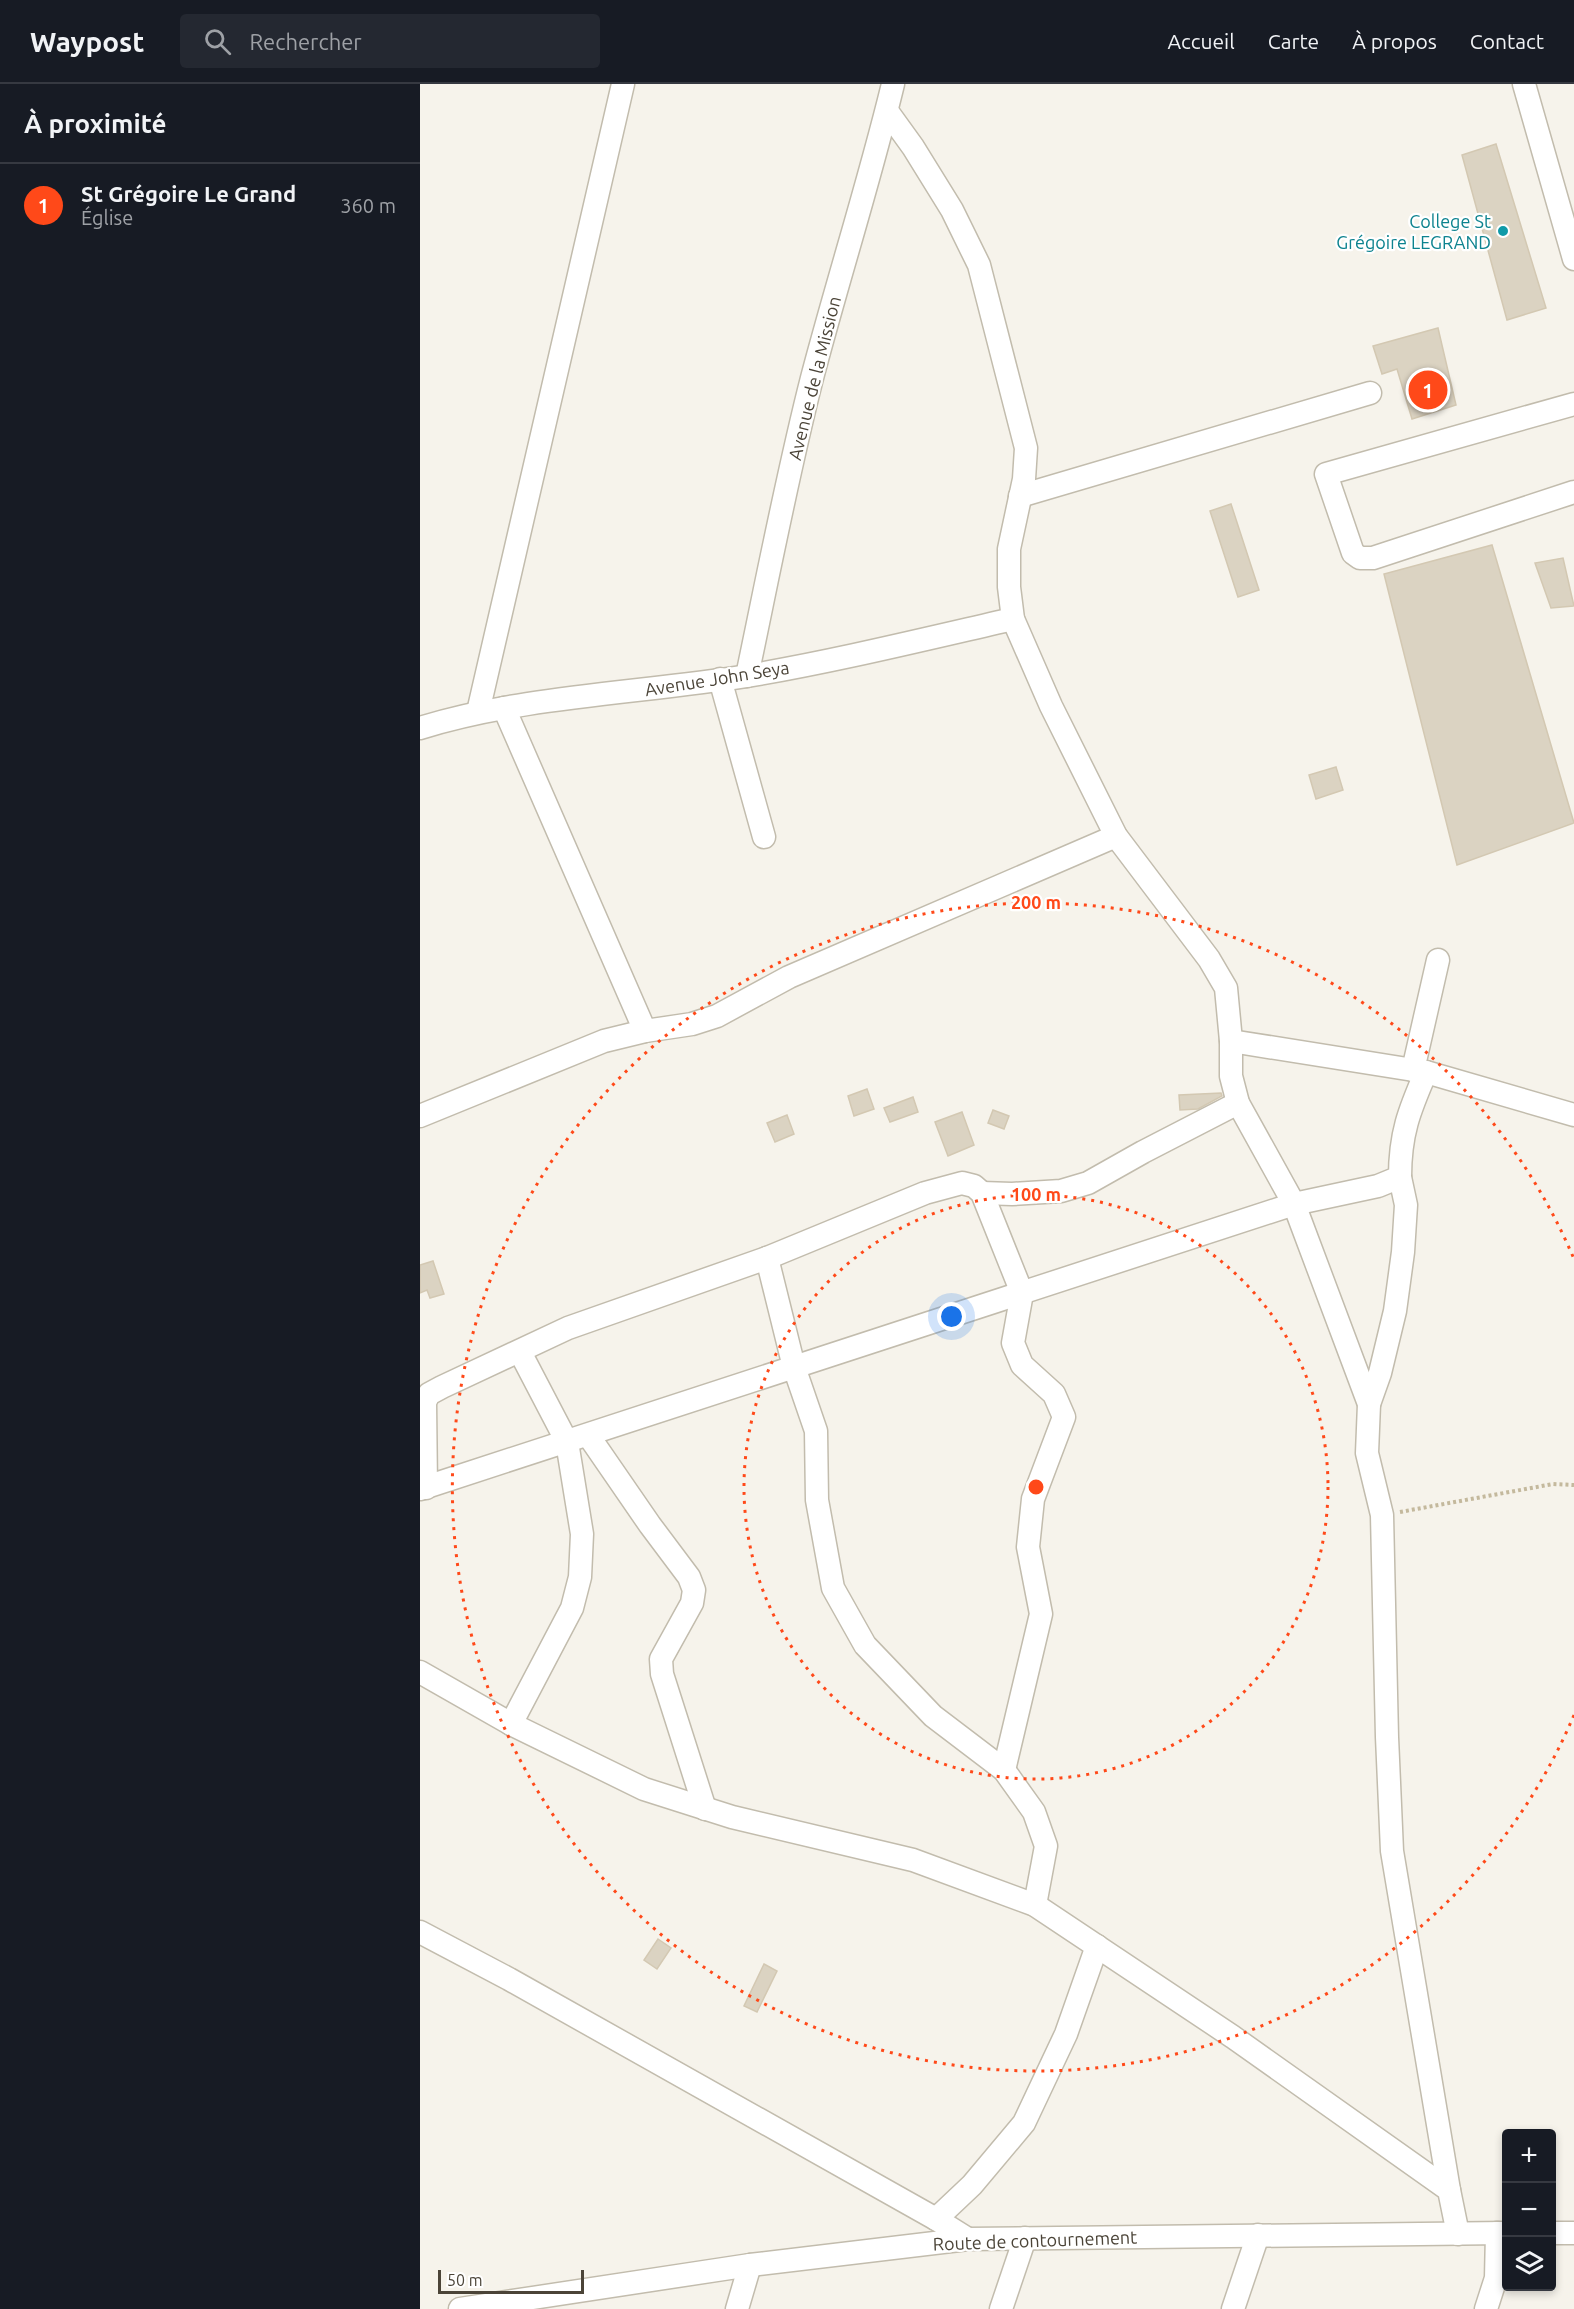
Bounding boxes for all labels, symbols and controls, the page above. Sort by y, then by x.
search box [180,14,600,68]
icon: search [201,25,234,58]
text: Waypost [30,26,144,57]
text: Rechercher [249,29,362,54]
text: Accueil [1167,29,1235,53]
text: Carte [1268,29,1319,53]
text: À propos [1352,29,1437,53]
text: Contact [1470,29,1544,53]
text: À proximité [24,109,166,138]
text: St Grégoire Le Grand [81,181,296,206]
text: 1 [38,194,49,217]
text: 360 m [340,194,396,217]
text: Église [81,206,133,229]
place label: College St Grégoire LEGRAND [1336,211,1491,252]
marker: College St Grégoire LEGRAND [1496,224,1510,238]
street label: Avenue de la Mission [784,294,844,462]
pin: 1 [1408,368,1448,412]
street label: Avenue John Seya [643,657,791,699]
text: 200 m [1011,892,1061,912]
text: 100 m [1011,1184,1061,1204]
your location [937,1302,966,1331]
centre of rings [1026,1477,1046,1497]
map controls [1502,2129,1556,2291]
button: + [1502,2129,1556,2183]
button: − [1502,2183,1556,2237]
street label: Route de contournement [932,2226,1138,2254]
button: layers [1502,2237,1556,2291]
scale bar [438,2267,584,2294]
text: 50 m [447,2271,483,2289]

